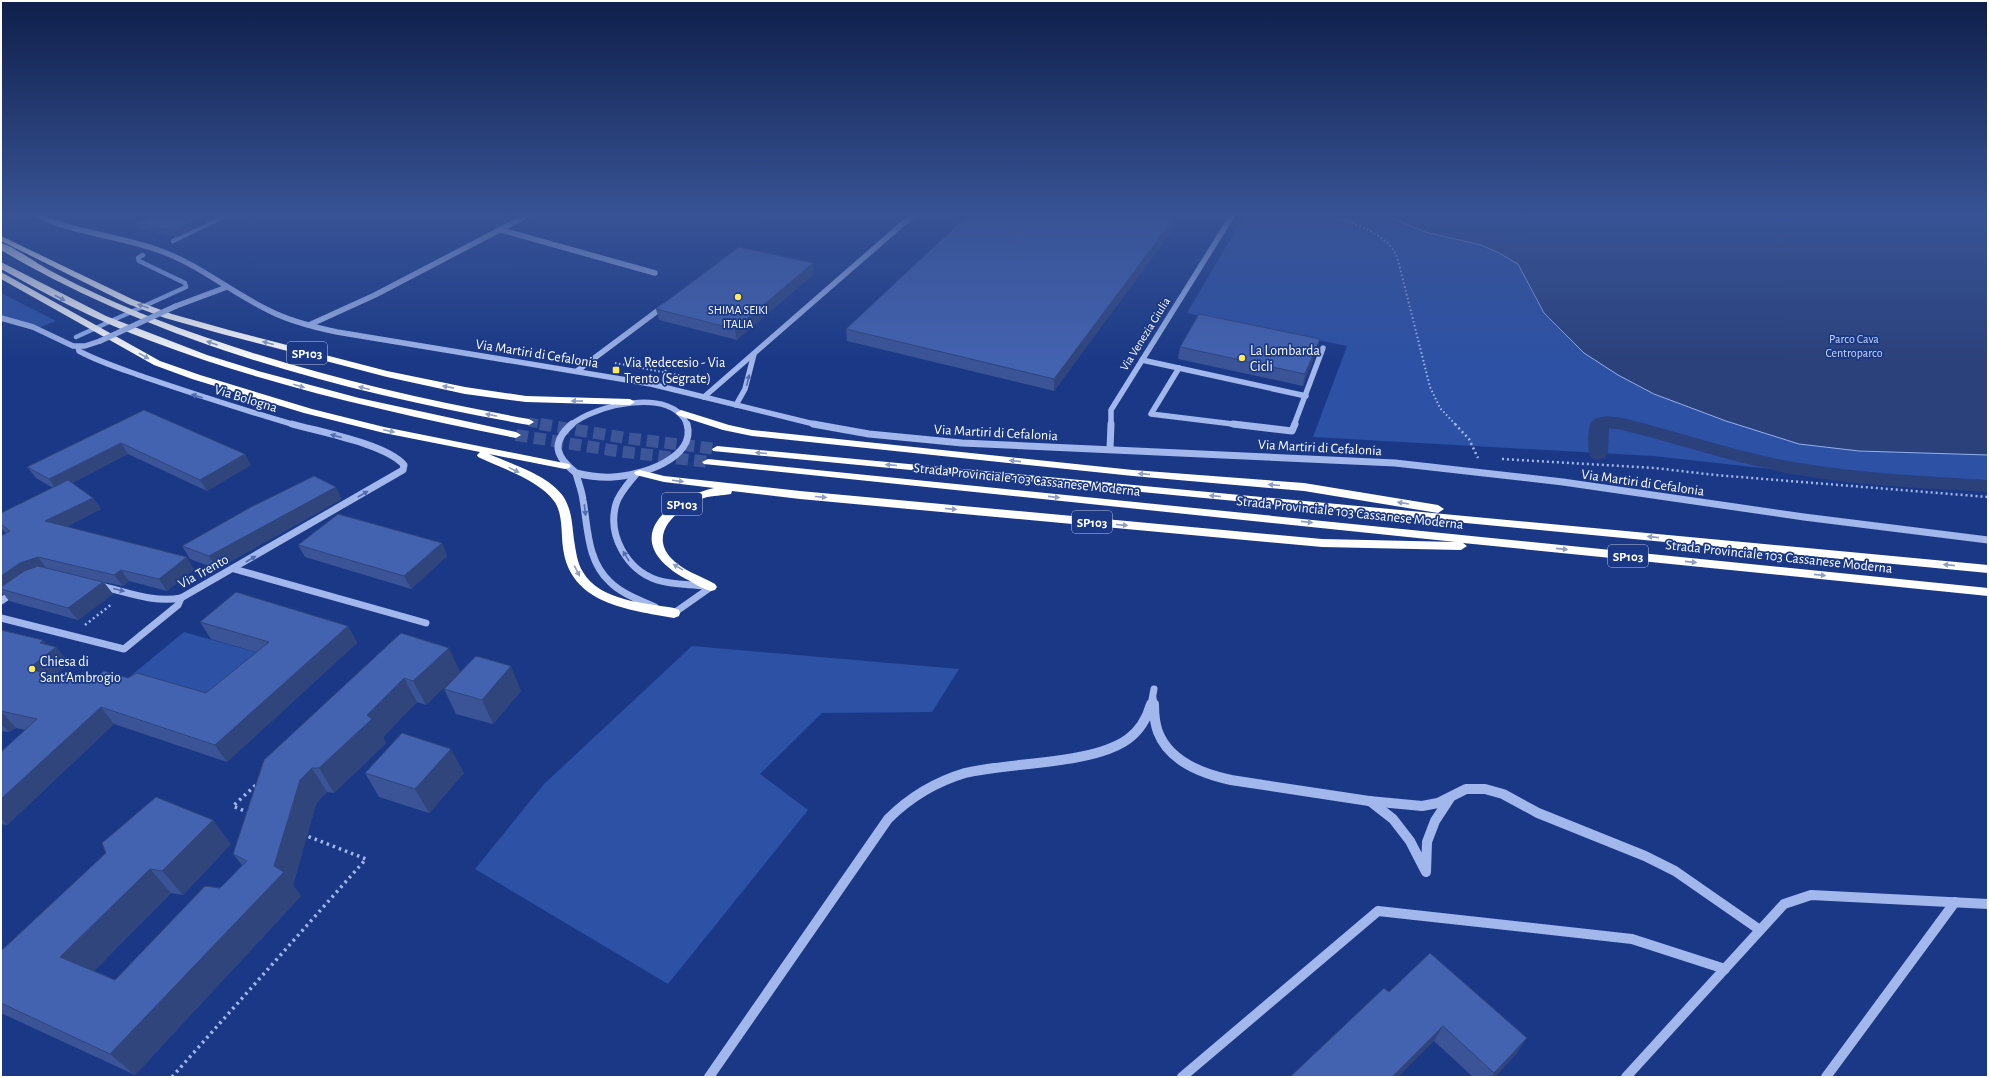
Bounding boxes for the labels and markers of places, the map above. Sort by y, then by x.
marker: SHIMA SEIKI ITALIA [733,292,743,302]
place label: SHIMA SEIKI ITALIA [708,304,768,330]
place label: La Lombarda Cicli [1250,344,1320,374]
marker: La Lombarda Cicli [1237,353,1247,363]
place label: Via Redecesio - Via Trento (Segrate) [624,356,726,386]
marker: Via Redecesio - Via Trento (Segrate) [611,365,621,375]
place label: Chiesa di Sant'Ambrogio [40,655,121,685]
marker: Chiesa di Sant'Ambrogio [27,664,37,674]

